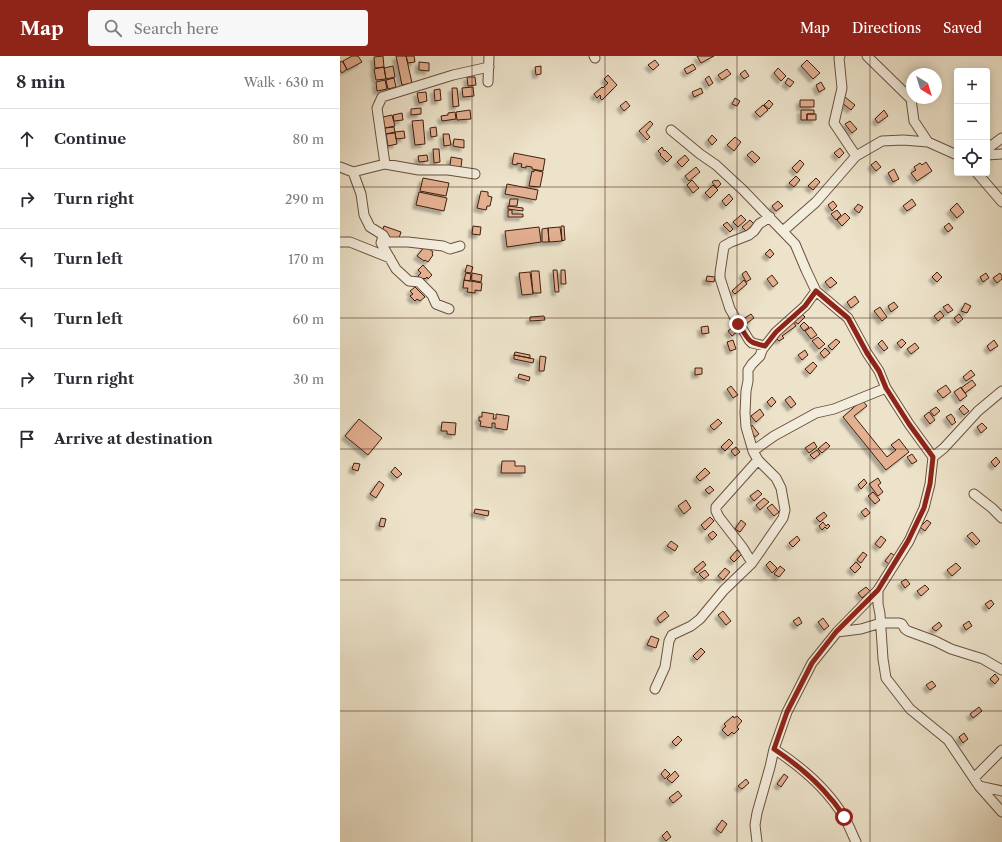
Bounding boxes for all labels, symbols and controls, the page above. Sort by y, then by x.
search box [88,10,368,46]
text: Map [20,17,64,40]
icon: search [102,17,124,39]
text: Search here [134,19,219,38]
text: Map [800,19,830,37]
text: Directions [852,19,921,37]
text: Saved [943,19,982,37]
north arrow [906,68,942,104]
map controls [954,68,990,176]
button: + [954,68,990,104]
text: 8 min [16,72,65,92]
text: Walk · 630 m [244,74,324,90]
button: − [954,104,990,140]
icon: ahead [16,128,38,150]
text: Continue [54,129,126,148]
text: 80 m [292,131,324,147]
button: locate [954,140,990,176]
icon: right [16,188,38,210]
text: Turn right [54,189,134,208]
text: 290 m [285,191,324,207]
icon: left [16,248,38,270]
text: Turn left [54,249,123,268]
text: 170 m [288,251,324,267]
icon: left [16,308,38,330]
text: Turn left [54,309,123,328]
text: 60 m [293,311,324,327]
route end [729,315,747,333]
icon: right [16,368,38,390]
text: Turn right [54,369,134,388]
text: 30 m [293,371,324,387]
icon: arrive [16,428,38,450]
text: Arrive at destination [54,429,213,448]
route start [835,808,853,826]

